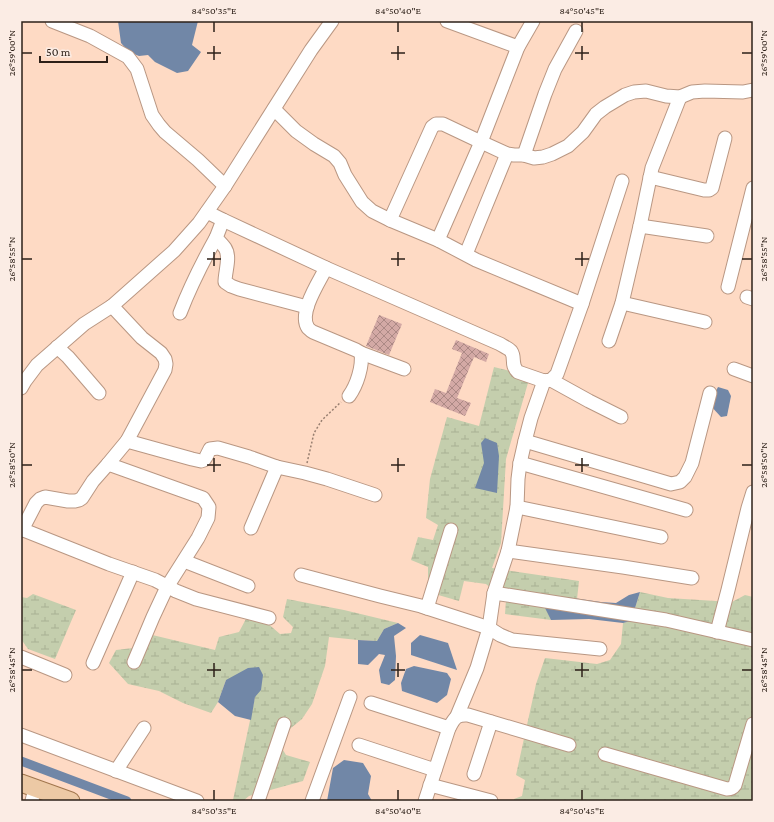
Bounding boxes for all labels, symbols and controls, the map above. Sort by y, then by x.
text: 84°50'35"E [191,5,237,16]
text: 84°50'40"E [375,5,422,16]
text: 84°50'45"E [559,5,605,16]
text: 26°59'00"N [6,29,17,76]
text: 26°59'00"N [758,29,769,76]
scale bar [40,38,107,64]
text: 50 m [46,45,71,59]
text: 26°58'55"N [6,236,17,281]
text: 26°58'55"N [758,236,769,281]
text: 26°58'50"N [6,442,17,488]
text: 26°58'50"N [758,442,769,488]
text: 26°58'45"N [6,647,17,693]
text: 26°58'45"N [758,647,769,693]
text: 84°50'35"E [191,805,237,816]
text: 84°50'40"E [375,805,422,816]
text: 84°50'45"E [559,805,605,816]

